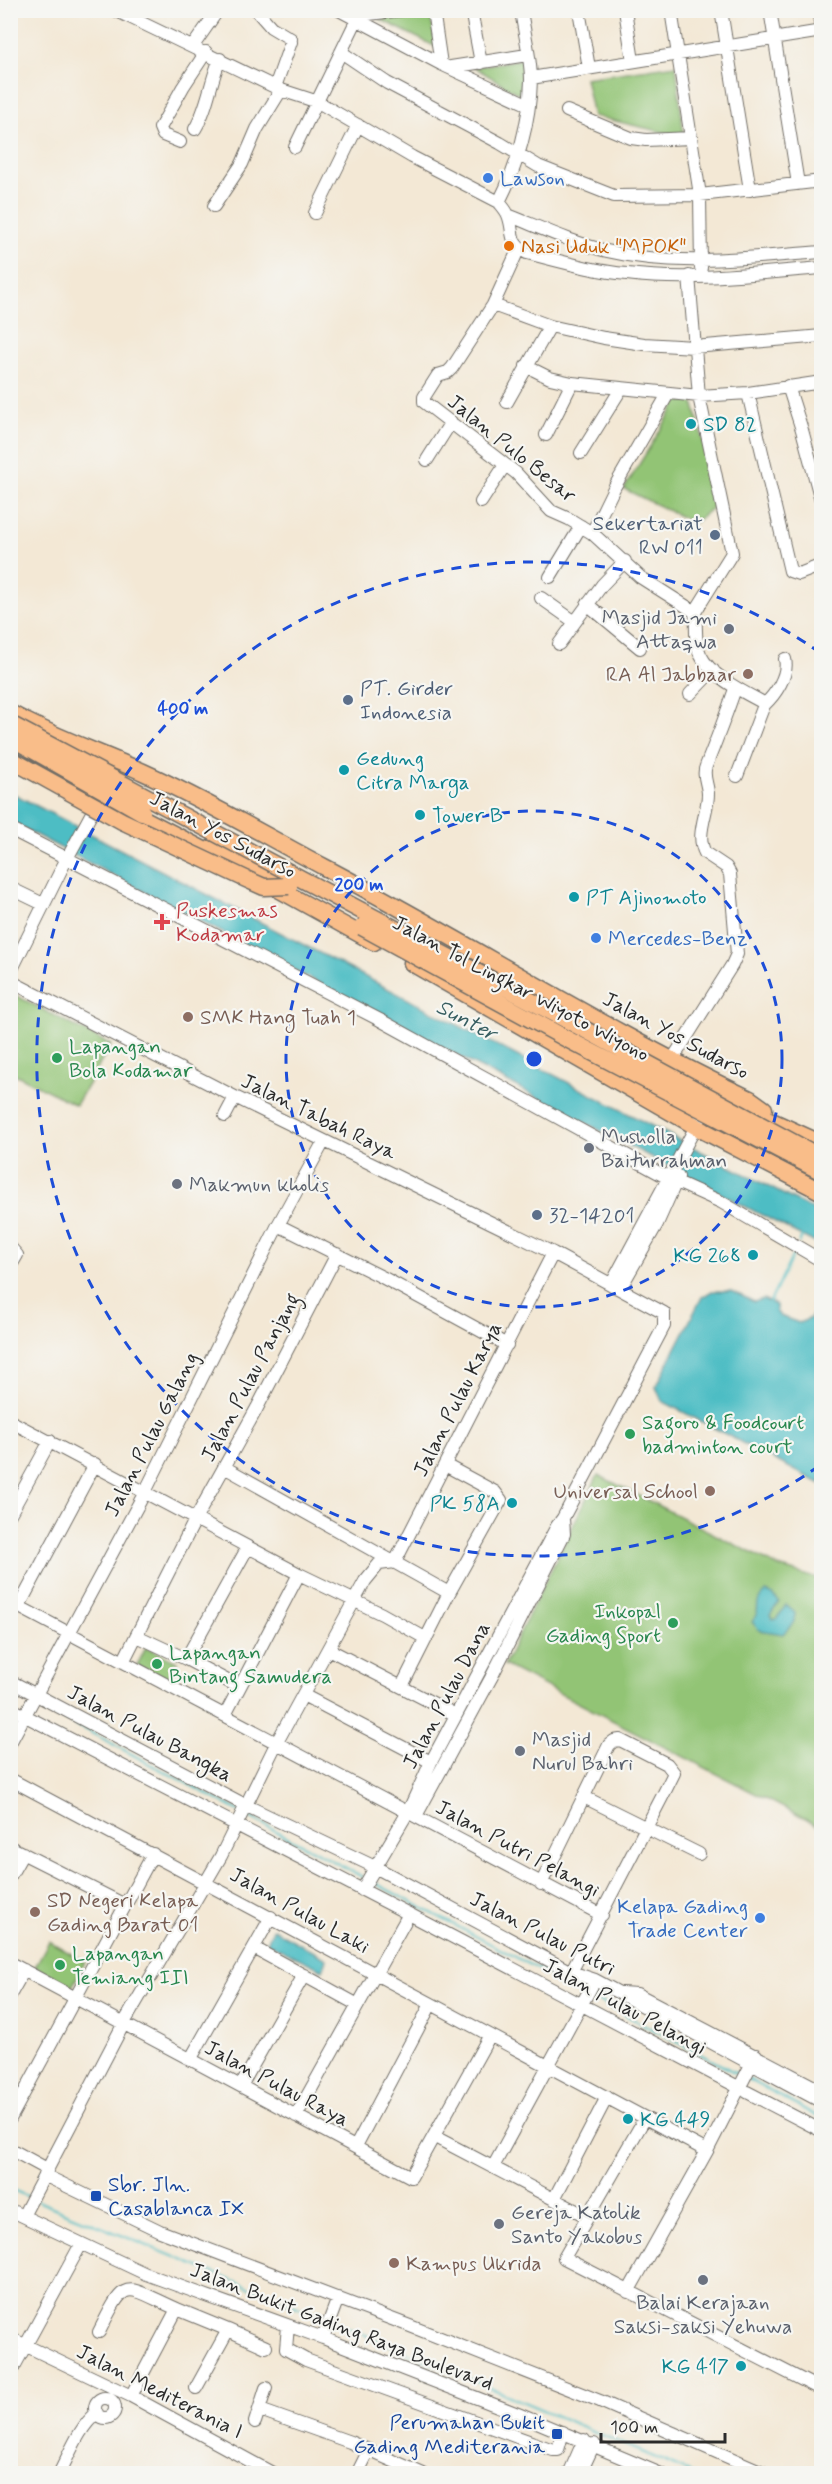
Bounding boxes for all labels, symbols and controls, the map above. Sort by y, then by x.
place label: Lawson [500,165,565,193]
marker: Lawson [481,171,495,185]
place label: Nasi Uduk "MPOK" [521,233,687,261]
marker: Nasi Uduk "MPOK" [502,239,516,253]
street label: Jalan Pulo Besar [441,388,582,510]
place label: SD 82 [703,411,757,439]
marker: SD 82 [684,417,698,431]
place label: Sekertariat RW 011 [593,510,703,562]
marker: Sekertariat RW 011 [708,528,722,542]
place label: Masjid Jami Attaqwa [602,604,717,656]
marker: Masjid Jami Attaqwa [722,622,736,636]
place label: RA Al Jabbaar [606,661,736,689]
marker: RA Al Jabbaar [741,667,755,681]
place label: PT. Girder Indonesia [360,675,453,727]
marker: PT. Girder Indonesia [341,693,355,707]
text: 400 m [158,697,208,721]
place label: Gedung Citra Marga [356,745,470,798]
marker: Gedung Citra Marga [337,763,351,777]
street label: Jalan Yos Sudarso [144,784,301,885]
place label: Tower B [432,802,503,830]
marker: Tower B [413,808,427,822]
text: 200 m [334,873,384,897]
place label: PT Ajinomoto [586,884,707,912]
marker: PT Ajinomoto [567,890,581,904]
place label: Puskesmas Kodamar [176,897,278,949]
street label: Jalan Tol Lingkar Wiyoto Wiyono [386,909,654,1070]
marker: Puskesmas Kodamar [153,913,171,931]
place label: Mercedes-Benz [608,925,748,953]
marker: Mercedes-Benz [589,931,603,945]
street label: Jalan Yos Sudarso [597,985,754,1086]
water label: Sunter [431,993,503,1049]
place label: SMK Hang Tuah 1 [200,1004,356,1033]
marker: SMK Hang Tuah 1 [181,1010,195,1024]
place label: Lapangan Bola Kodamar [69,1033,193,1085]
centre of rings [524,1049,544,1069]
marker: Lapangan Bola Kodamar [50,1051,64,1065]
street label: Jalan Tabah Raya [236,1067,401,1167]
place label: Musholla Baiturrahman [601,1123,727,1175]
marker: Musholla Baiturrahman [582,1141,596,1155]
place label: Makmun kholis [189,1171,329,1199]
marker: Makmun kholis [170,1177,184,1191]
place label: 32-14201 [549,1202,634,1230]
marker: 32-14201 [530,1208,544,1222]
place label: KG 268 [673,1242,741,1270]
marker: KG 268 [746,1248,760,1262]
street label: Jalan Pulau Panjang [195,1288,309,1468]
street label: Jalan Pulau Karya [407,1317,509,1482]
street label: Jalan Pulau Galang [98,1347,206,1522]
place label: Sagoro & Foodcourt badminton court [642,1409,804,1461]
marker: Sagoro & Foodcourt badminton court [623,1427,637,1441]
place label: Universal School [554,1478,698,1506]
marker: Universal School [703,1484,717,1498]
place label: PK 58A [430,1490,500,1518]
marker: PK 58A [505,1496,519,1510]
place label: Inkopal Gading Sport [546,1598,661,1650]
marker: Inkopal Gading Sport [666,1616,680,1630]
street label: Jalan Pulau Dana [396,1617,497,1774]
place label: Lapangan Bintang Samudera [169,1639,332,1693]
marker: Lapangan Bintang Samudera [150,1657,164,1671]
street label: Jalan Pulau Bangka [62,1679,237,1790]
place label: Masjid Nurul Bahri [532,1726,633,1778]
marker: Masjid Nurul Bahri [513,1744,527,1758]
street label: Jalan Putri Pelangi [430,1794,605,1904]
street label: Jalan Pulau Laki [225,1861,375,1961]
street label: Jalan Pulau Putri [465,1885,620,1983]
place label: SD Negeri Kelapa Gading Barat 01 [47,1887,199,1939]
place label: Kelapa Gading Trade Center [617,1893,748,1945]
marker: SD Negeri Kelapa Gading Barat 01 [28,1905,42,1919]
marker: Kelapa Gading Trade Center [753,1911,767,1925]
place label: Lapangan Temiang III [72,1940,189,1992]
street label: Jalan Pulau Pelangi [538,1952,711,2062]
marker: Lapangan Temiang III [53,1958,67,1972]
street label: Jalan Pulau Raya [199,2034,354,2134]
place label: KG 449 [640,2106,710,2134]
marker: KG 449 [621,2112,635,2126]
place label: Sbr. Jln. Casablanca IX [108,2171,244,2223]
marker: Sbr. Jln. Casablanca IX [89,2189,103,2203]
place label: Gereja Katolik Santo Yakobus [511,2199,642,2251]
marker: Gereja Katolik Santo Yakobus [492,2217,506,2231]
place label: Kampus Ukrida [406,2250,542,2278]
street label: Jalan Bukit Gading Raya Boulevard [186,2256,497,2398]
marker: Kampus Ukrida [387,2256,401,2270]
marker: Balai Kerajaan Saksi-saksi Yehuwa [696,2273,710,2287]
place label: Balai Kerajaan Saksi-saksi Yehuwa [614,2289,792,2341]
street label: Jalan Mediterania I [72,2338,247,2446]
place label: KG 417 [662,2353,729,2381]
marker: KG 417 [734,2359,748,2373]
scale bar [601,2406,726,2444]
place label: Perumahan Bukit Gading Mediterania [353,2409,545,2461]
text: 100 m [610,2416,658,2440]
marker: Perumahan Bukit Gading Mediterania [550,2427,564,2441]

